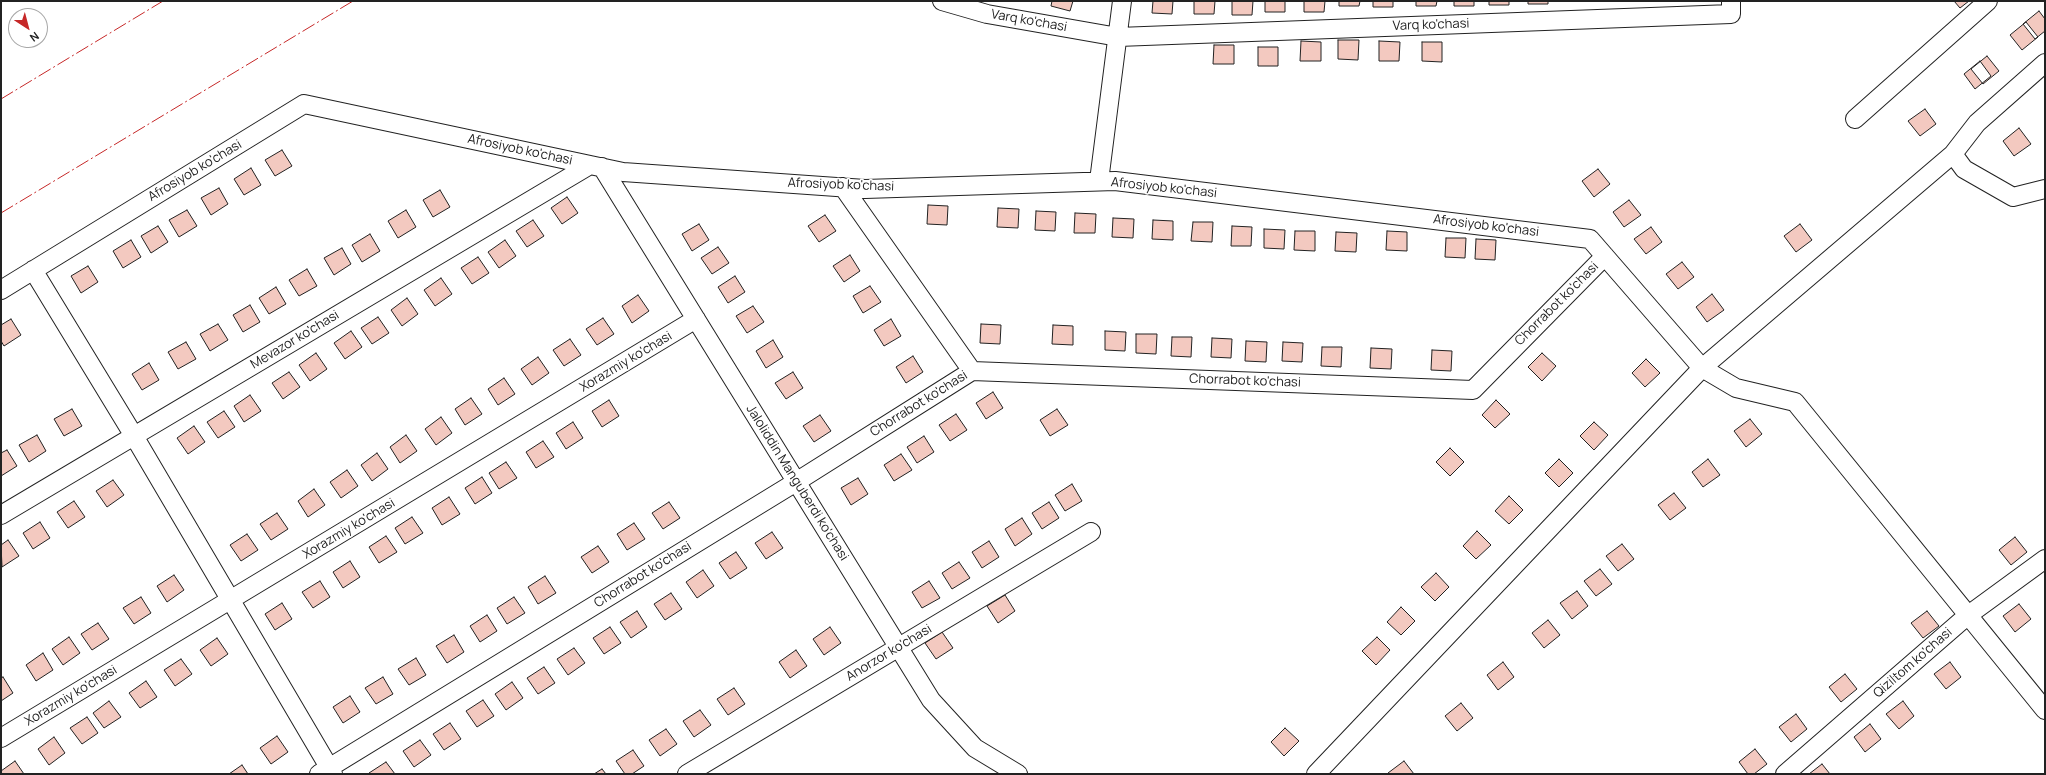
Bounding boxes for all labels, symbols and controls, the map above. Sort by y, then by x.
street label: Varq ko'chasi [990,7,1068,35]
north arrow [8,8,48,48]
street label: Varq ko'chasi [1392,16,1470,34]
text: N [27,29,42,46]
street label: Afrosiyob ko'chasi [466,131,574,169]
street label: Afrosiyob ko'chasi [145,137,245,205]
street label: Afrosiyob ko'chasi [787,175,895,195]
street label: Afrosiyob ko'chasi [1110,175,1218,201]
street label: Afrosiyob ko'chasi [1432,212,1540,240]
street label: Chorrabot ko'chasi [1512,259,1602,349]
street label: Mevazor ko'chasi [248,307,342,373]
street label: Xorazmiy ko'chasi [577,328,675,396]
street label: Chorrabot ko'chasi [867,368,971,440]
street label: Chorrabot ko'chasi [1189,371,1301,391]
street label: Jaloliddin Manguberdi ko'chasi [742,402,852,564]
street label: Xorazmiy ko'chasi [300,495,398,563]
street label: Chorrabot ko'chasi [591,539,695,611]
street label: Anorzor ko'chasi [843,621,935,685]
street label: Qiziltom ko'chasi [1870,625,1956,701]
street label: Xorazmiy ko'chasi [22,662,120,730]

